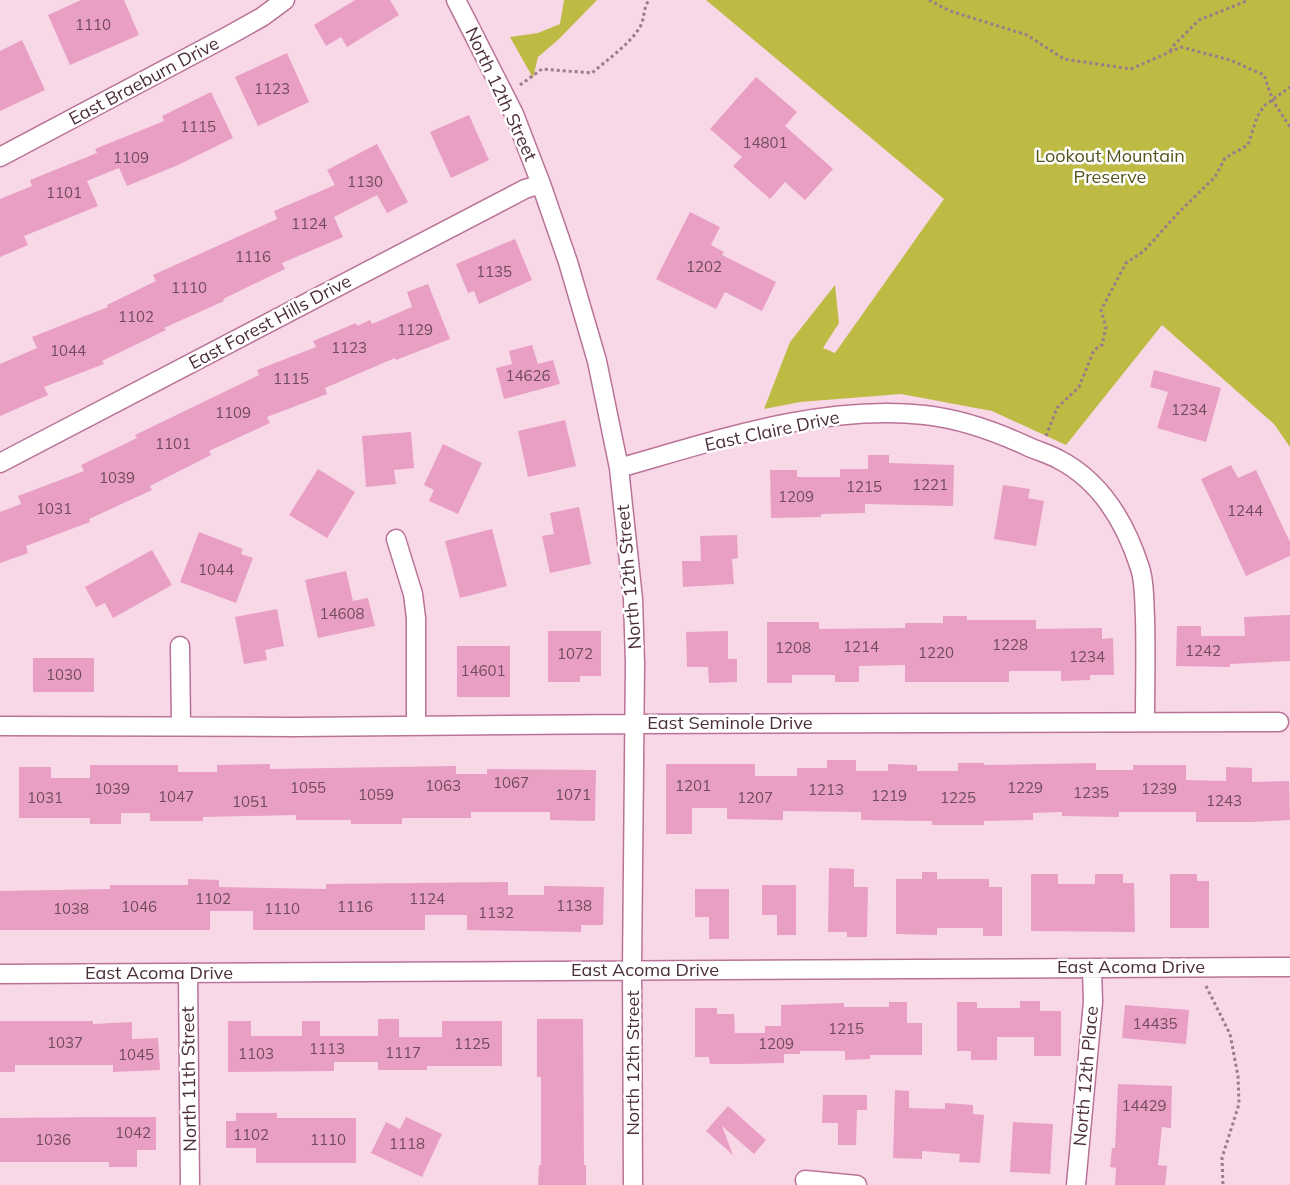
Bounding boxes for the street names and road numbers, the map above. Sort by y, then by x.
street label: North 12th Street [460,23,543,164]
street label: East Braeburn Drive [65,31,223,130]
street label: East Forest Hills Drive [184,269,355,374]
street label: East Claire Drive [702,405,841,456]
street label: North 12th Street [611,504,646,650]
street label: East Seminole Drive [647,711,813,734]
street label: East Acoma Drive [1057,955,1205,978]
street label: East Acoma Drive [571,958,719,981]
street label: East Acoma Drive [85,961,233,984]
street label: North 12th Street [621,990,644,1136]
street label: North 12th Place [1068,1005,1103,1147]
street label: North 11th Street [176,1006,201,1152]

